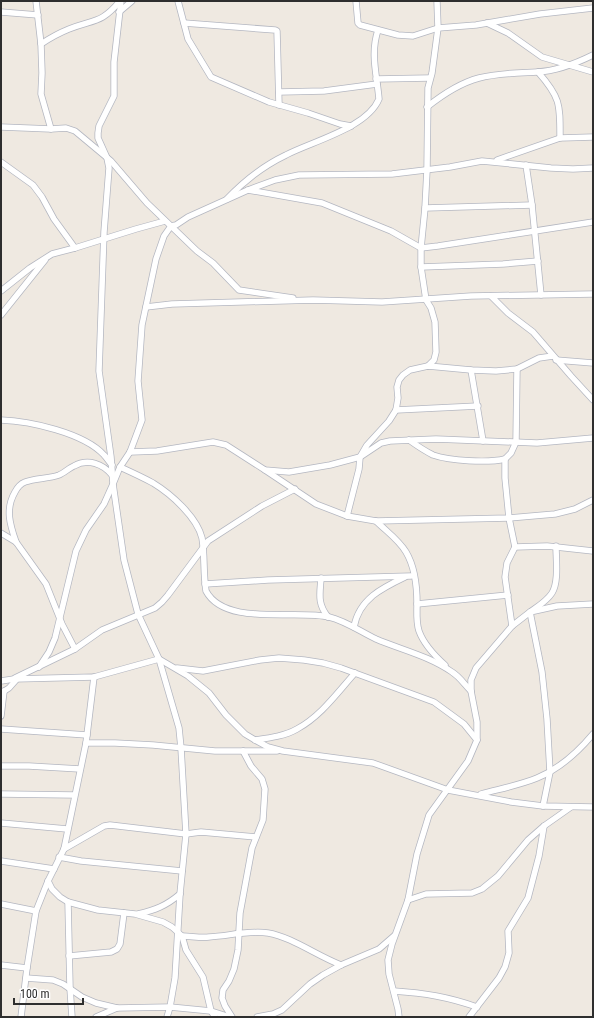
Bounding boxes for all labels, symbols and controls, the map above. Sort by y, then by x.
scale bar [14,980,83,1006]
text: 100 m [20,987,50,1001]

